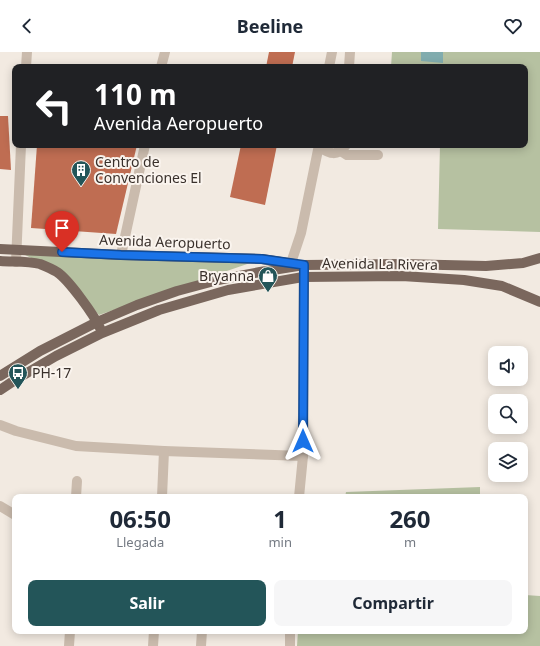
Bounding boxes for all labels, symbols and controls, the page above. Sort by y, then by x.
text: Beeline [237,14,303,38]
icon: back [16,15,38,37]
icon: heart [502,15,524,37]
text: 110 m [94,75,177,113]
icon: left [28,80,80,132]
text: Avenida Aeropuerto [94,111,263,135]
place label: Centro de Convenciones El [95,152,202,187]
building icon: Centro de Convenciones El [70,159,92,187]
pin [45,211,79,252]
icon: arrive [51,217,73,239]
street label: Avenida Aeropuerto [99,230,231,253]
street label: Avenida La Rivera [322,253,438,274]
shop icon: Bryanna [257,265,279,293]
place label: Bryanna [199,266,254,285]
map controls [488,346,528,482]
button: sound [488,346,528,386]
bus stop icon: PH-17 [7,362,29,390]
place label: PH-17 [32,363,71,382]
button: search [488,394,528,434]
position arrow [282,420,324,462]
button: layers [488,442,528,482]
text: 06:50 [109,502,171,535]
text: 1 [273,502,287,535]
text: 260 [389,502,431,535]
text: Llegada [116,533,164,551]
text: min [268,533,292,551]
text: m [404,533,416,551]
button: Salir [28,580,266,626]
button: Compartir [274,580,512,626]

